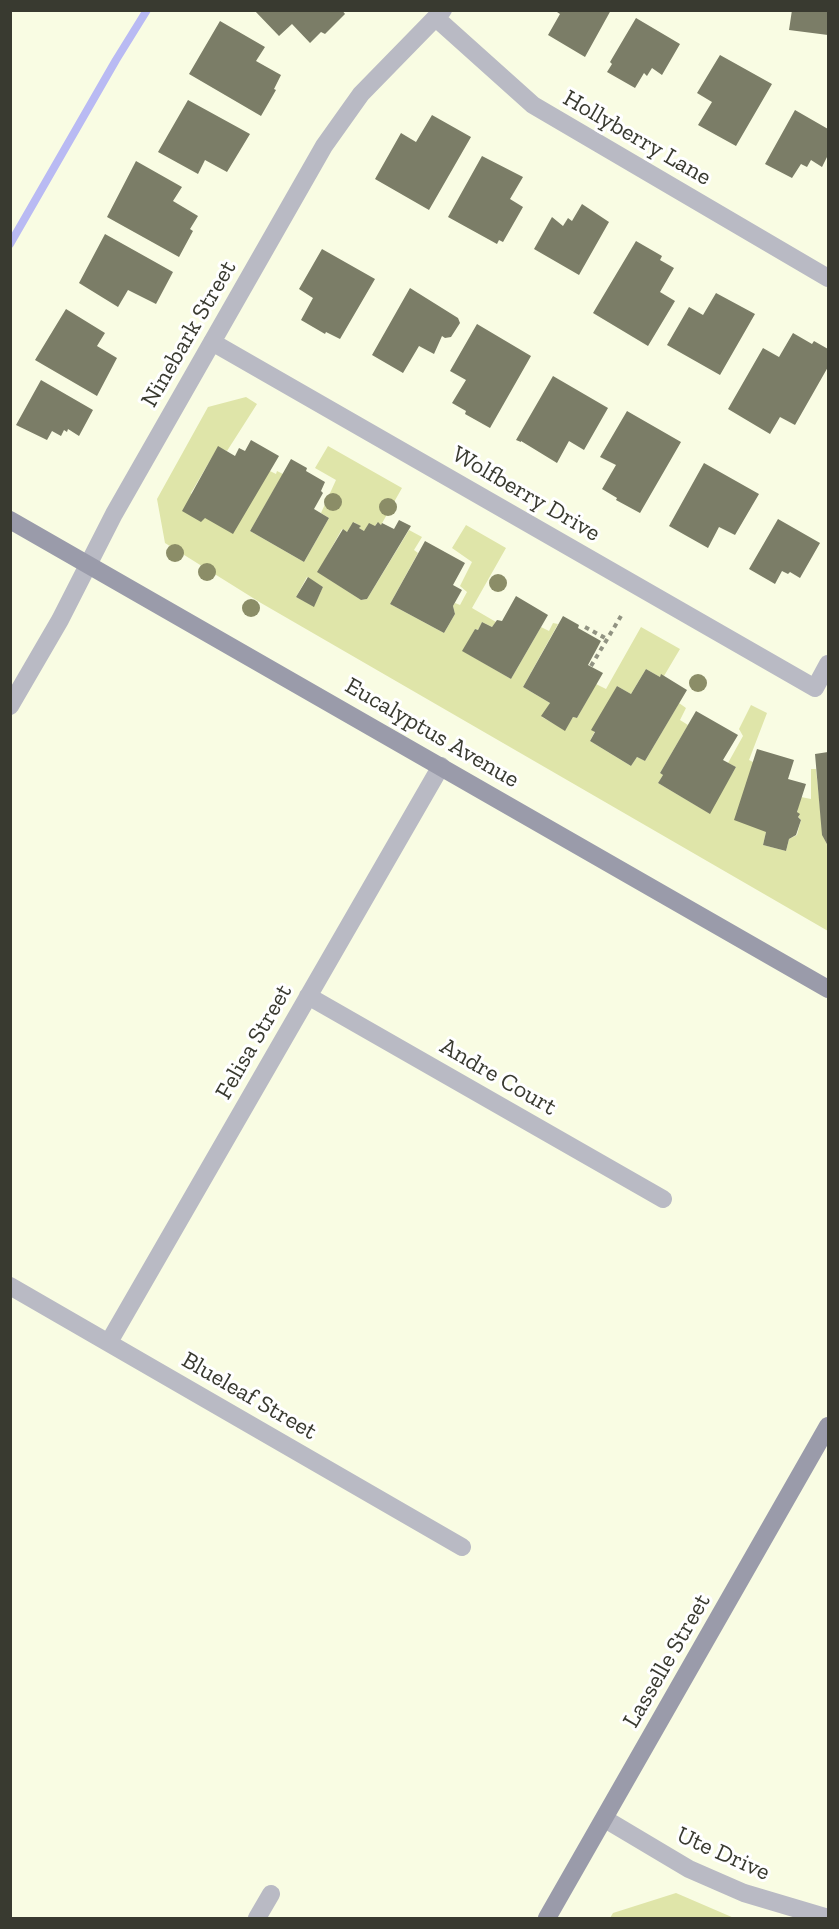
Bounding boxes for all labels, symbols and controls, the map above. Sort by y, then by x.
street label: Hollyberry Lane [558,84,716,192]
street label: Ninebark Street [135,256,243,412]
street label: Wolfberry Drive [447,440,605,548]
street label: Eucalyptus Avenue [340,671,524,795]
street label: Felisa Street [210,979,298,1105]
street label: Andre Court [435,1032,561,1122]
street label: Blueleaf Street [176,1346,322,1446]
street label: Lasselle Street [617,1589,717,1733]
street label: Ute Drive [672,1821,774,1887]

